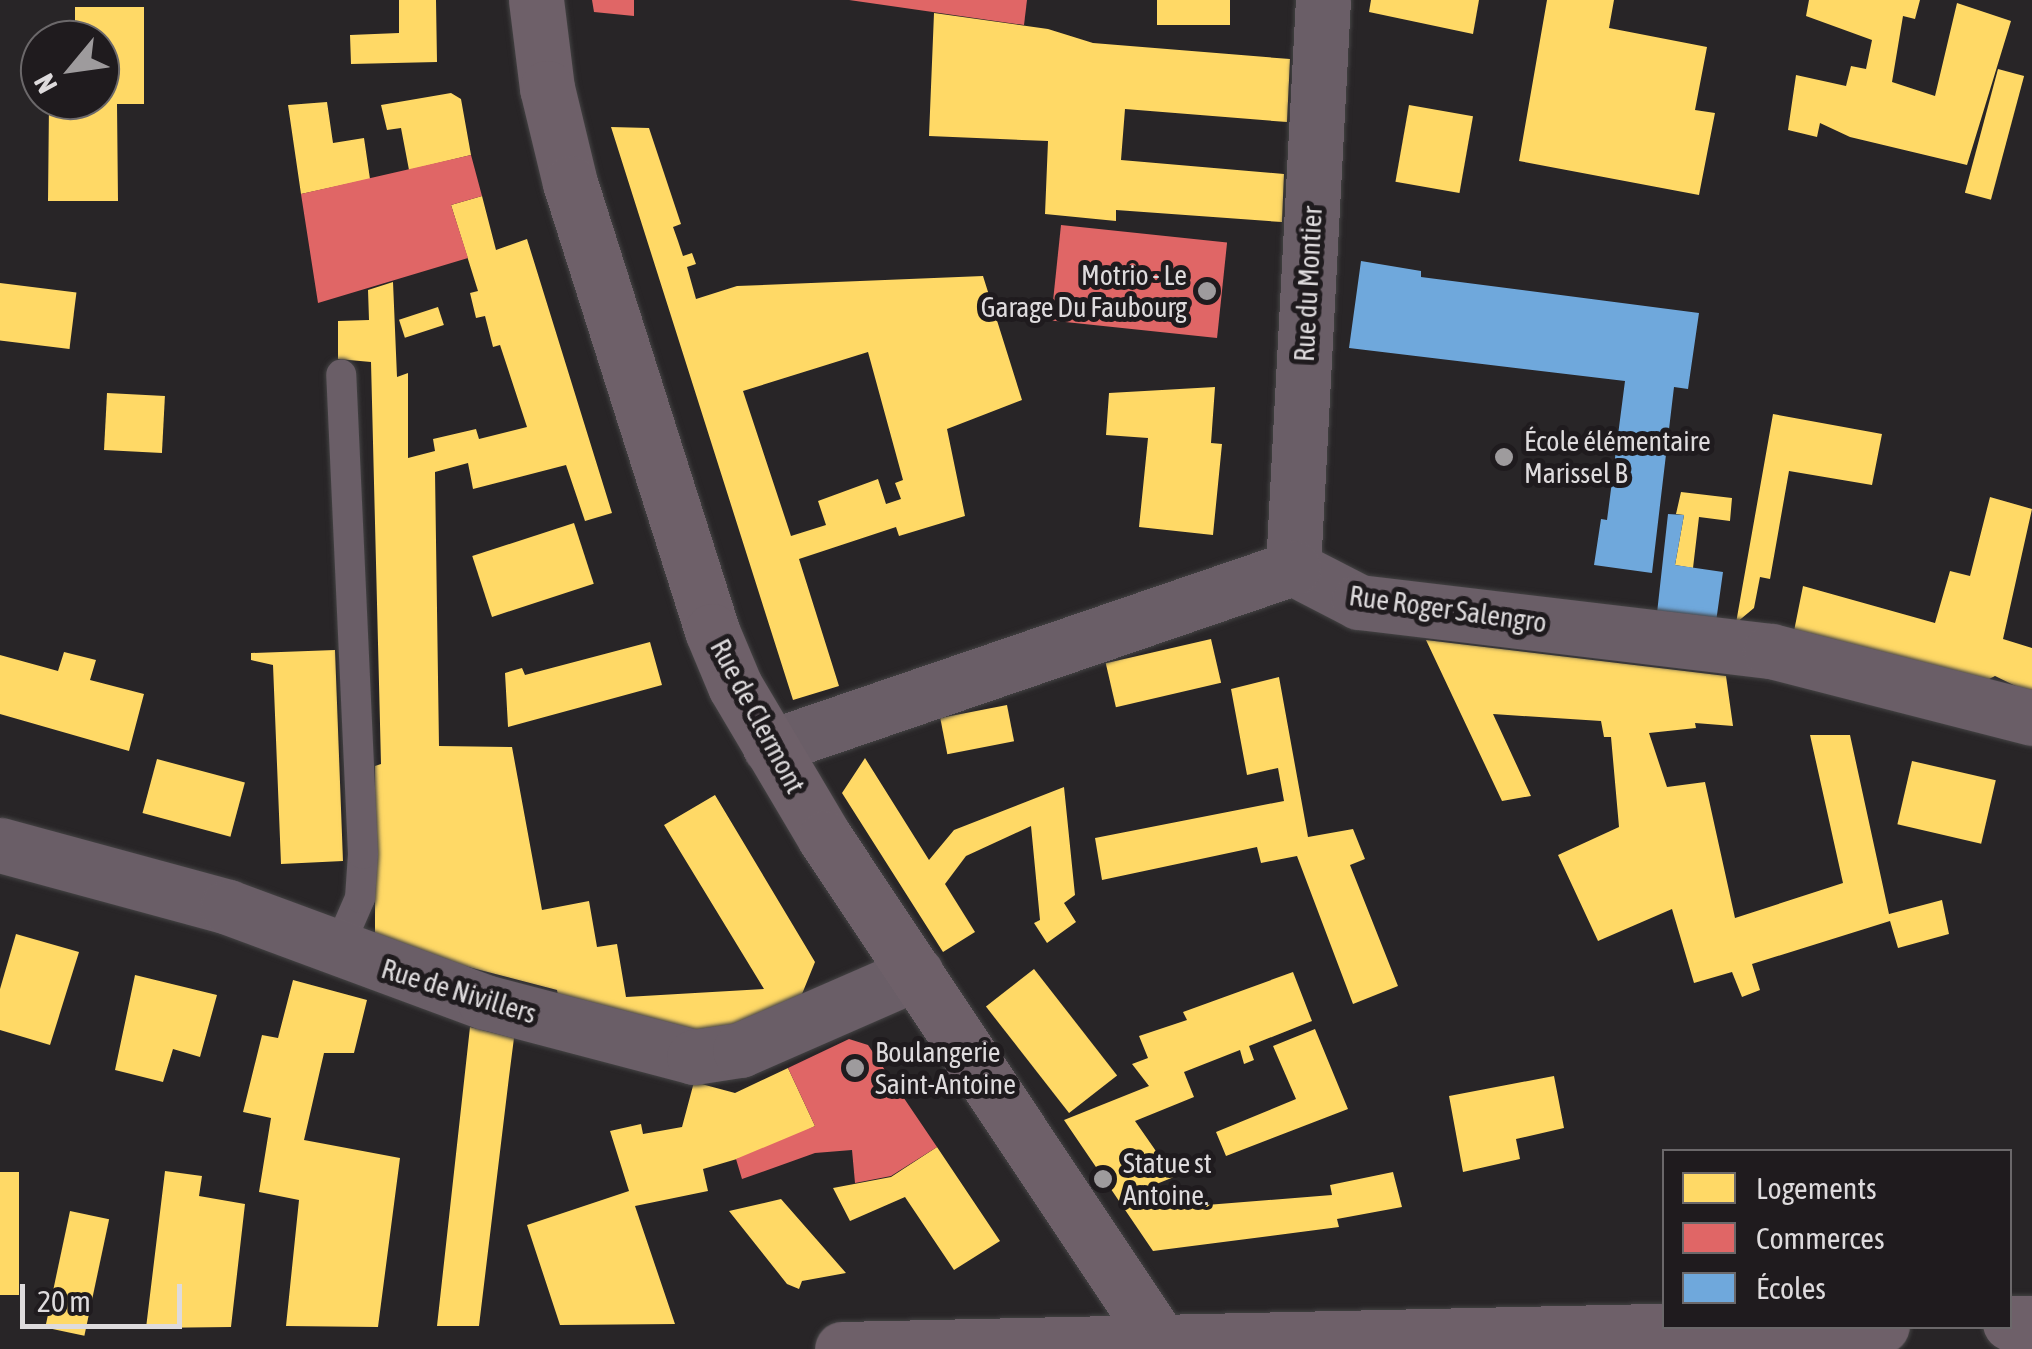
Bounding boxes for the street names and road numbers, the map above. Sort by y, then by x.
street label: Rue du Montier [1287,205,1329,363]
street label: Rue Roger Salengro [1347,579,1549,639]
street label: Rue de Clermont [703,633,813,799]
street label: Rue de Nivillers [377,952,541,1030]

